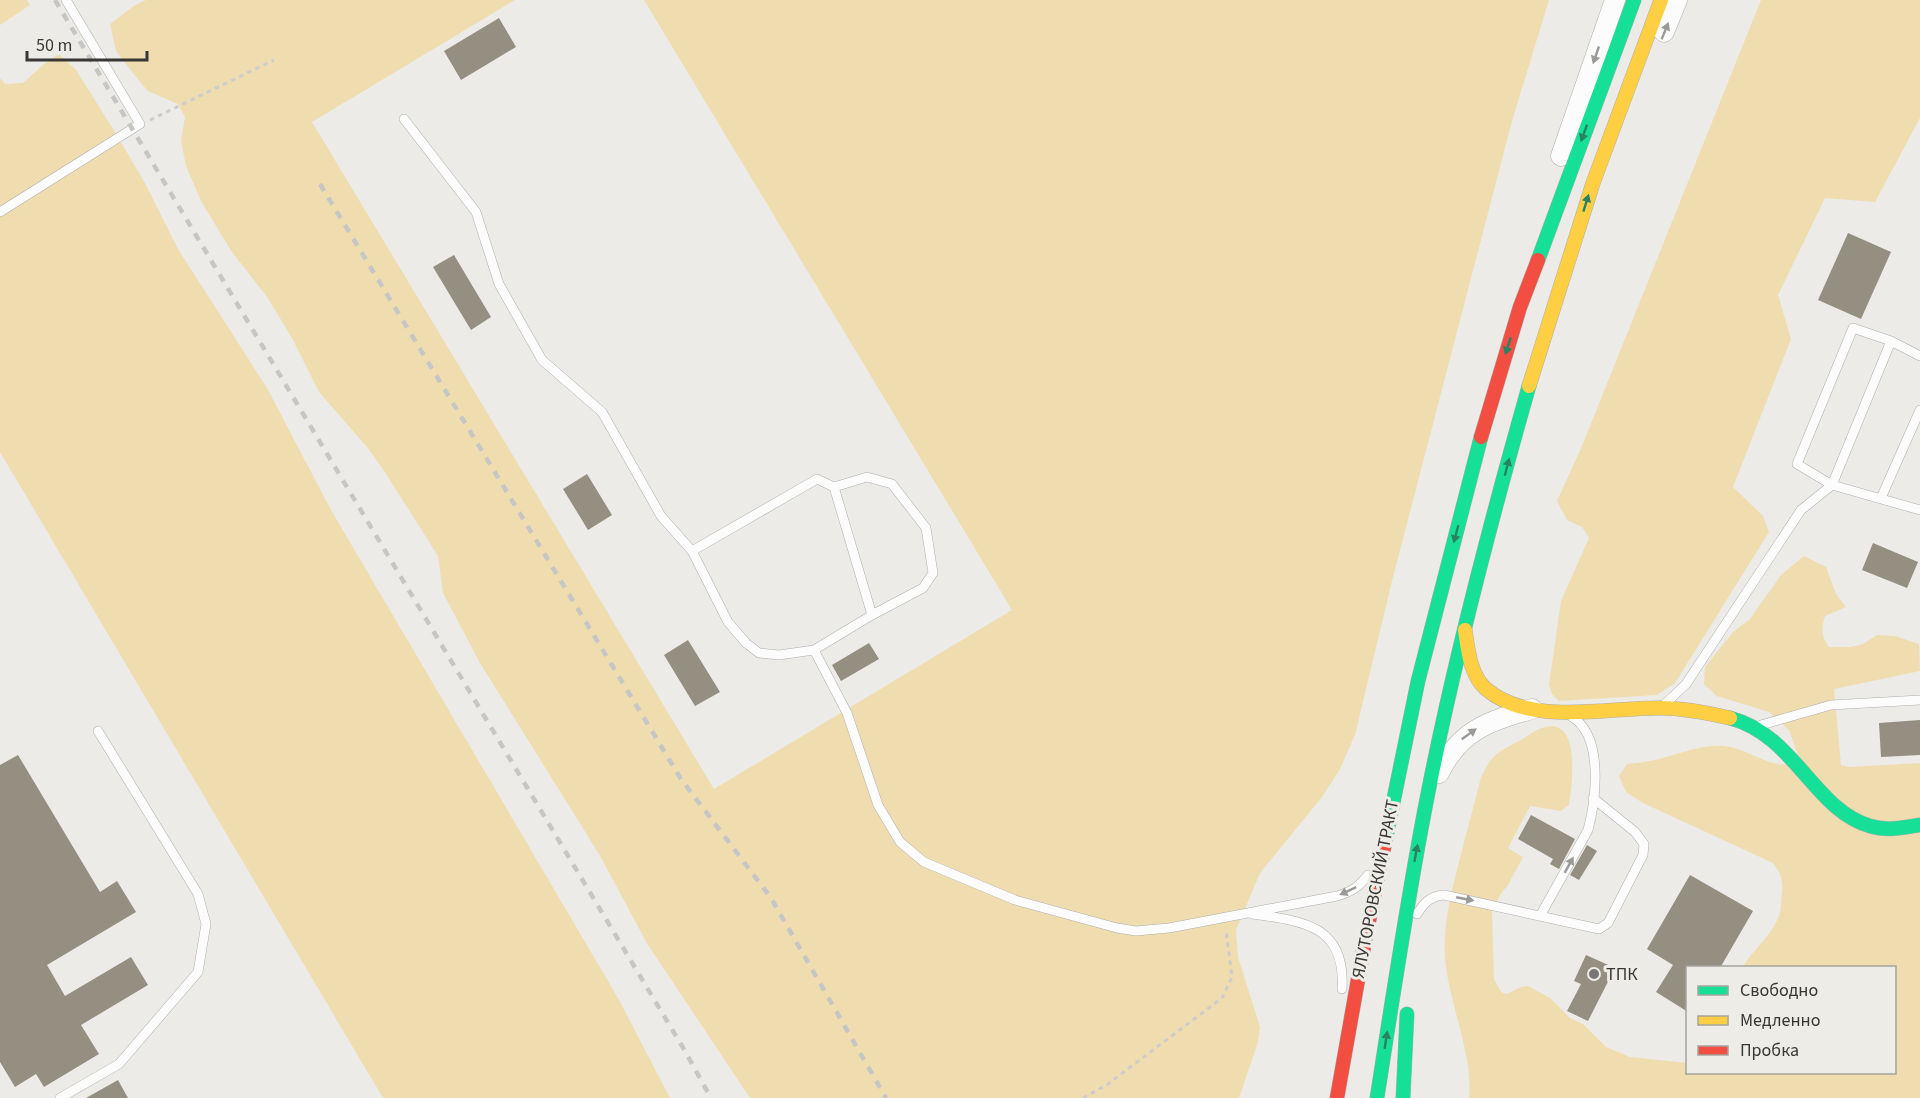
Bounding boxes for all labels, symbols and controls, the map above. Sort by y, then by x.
one-way arrow [1660,21,1670,39]
scale bar [27,24,147,62]
text: 50 m [36,33,72,58]
one-way arrow [1590,46,1600,64]
one-way arrow [1579,125,1589,143]
one-way arrow [1582,194,1592,212]
one-way arrow [1502,337,1512,355]
one-way arrow [1503,457,1512,475]
one-way arrow [1450,525,1460,543]
one-way arrow [1461,728,1477,740]
street label: ЯЛУТОРОВСКИЙ ТРАКТ [1346,797,1405,981]
one-way arrow [1412,844,1421,863]
one-way arrow [1564,856,1574,873]
one-way arrow [1339,886,1357,896]
one-way arrow [1456,895,1475,904]
place label: ТПК [1606,962,1638,987]
legend [1686,966,1896,1074]
marker: ТПК [1587,967,1601,981]
text: Свободно [1740,978,1818,1003]
text: Медленно [1740,1008,1820,1033]
one-way arrow [1382,1031,1391,1050]
text: Пробка [1740,1038,1799,1063]

